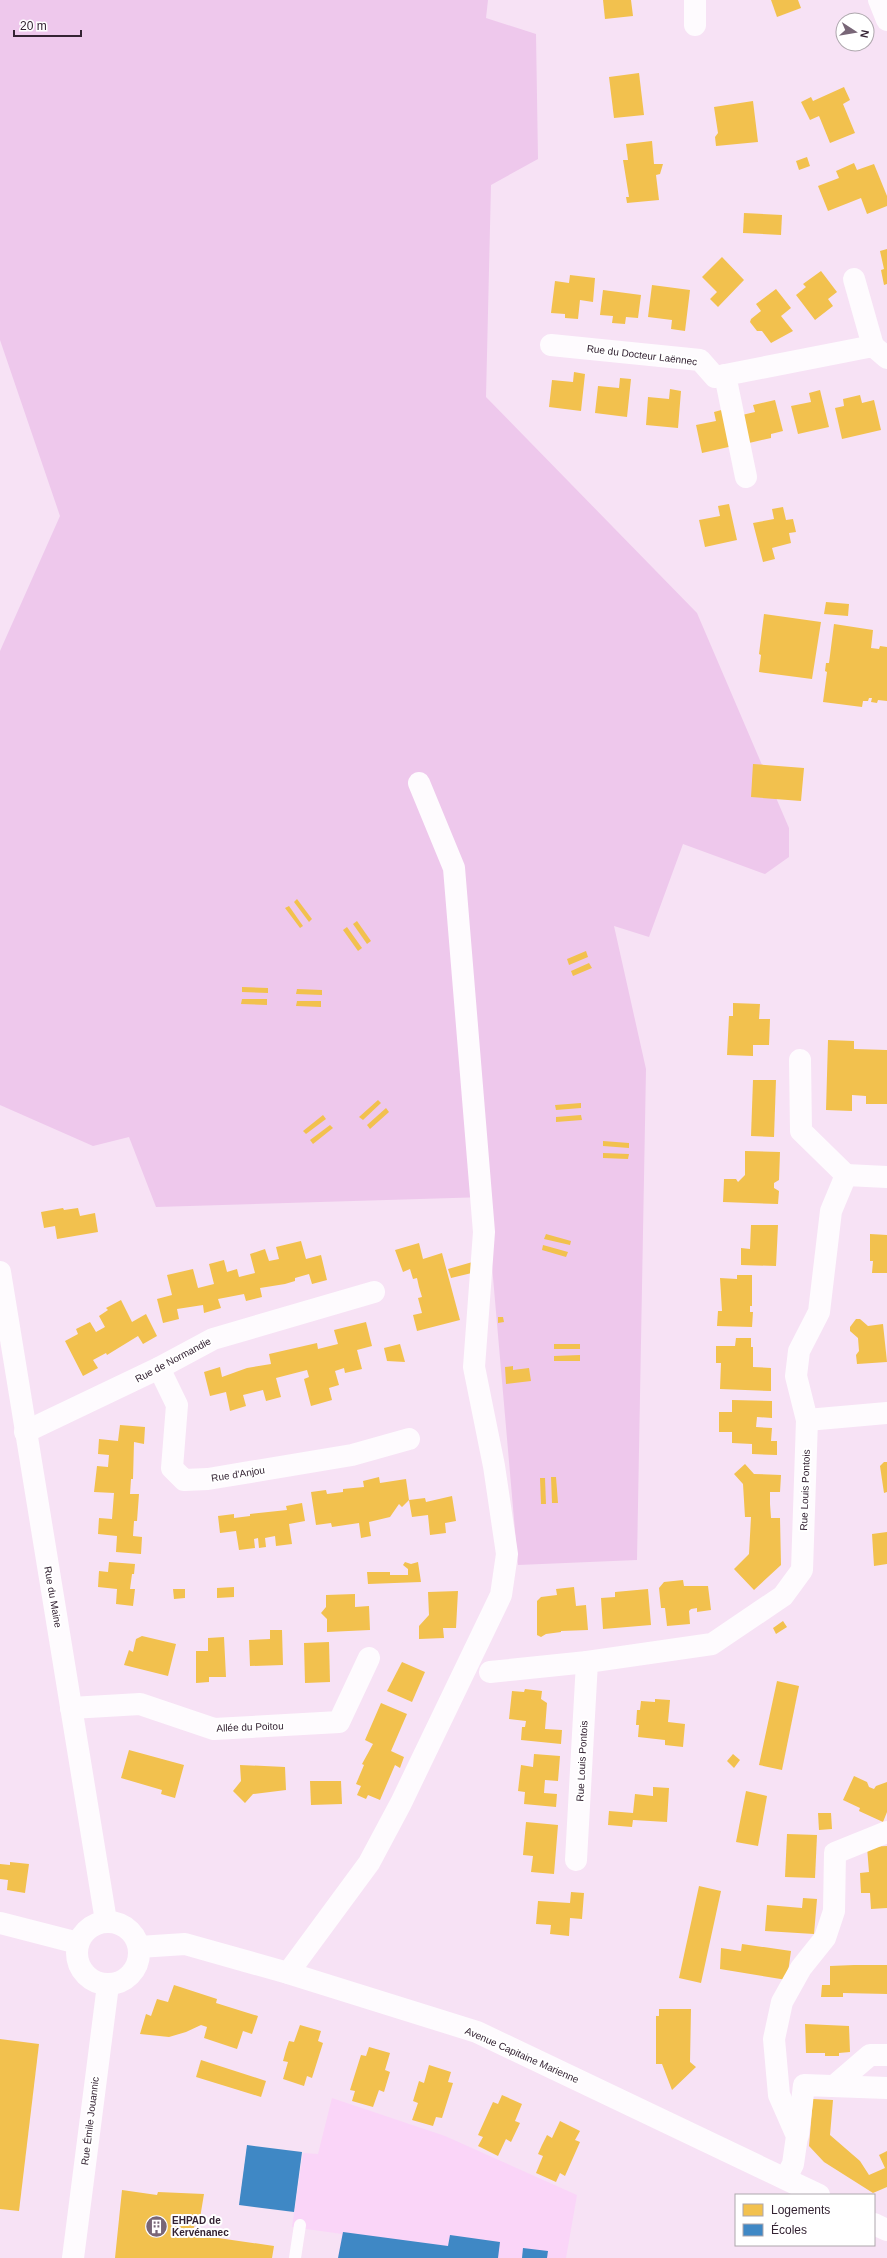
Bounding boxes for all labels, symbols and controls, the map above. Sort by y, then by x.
scale bar [14,12,81,38]
north arrow [835,12,875,52]
text: 20 m [20,19,47,33]
text: N [858,29,871,39]
street label: Rue du Docteur Laënnec [586,343,698,367]
street label: Rue de Normandie [133,1335,213,1385]
street label: Rue Louis Pontois [798,1449,812,1531]
street label: Rue d'Anjou [210,1464,266,1484]
street label: Rue du Maine [42,1565,64,1629]
street label: Allée du Poitou [216,1720,284,1734]
street label: Rue Louis Pontois [574,1720,590,1802]
street label: Avenue Capitaine Marienne [463,2025,581,2085]
street label: Rue Émile Jouannic [78,2076,101,2166]
legend [735,2194,875,2246]
text: Logements [771,2203,830,2217]
building icon: EHPAD de Kervénanec [143,2213,169,2239]
place label: EHPAD de Kervénanec [172,2215,229,2238]
text: Écoles [771,2222,807,2237]

